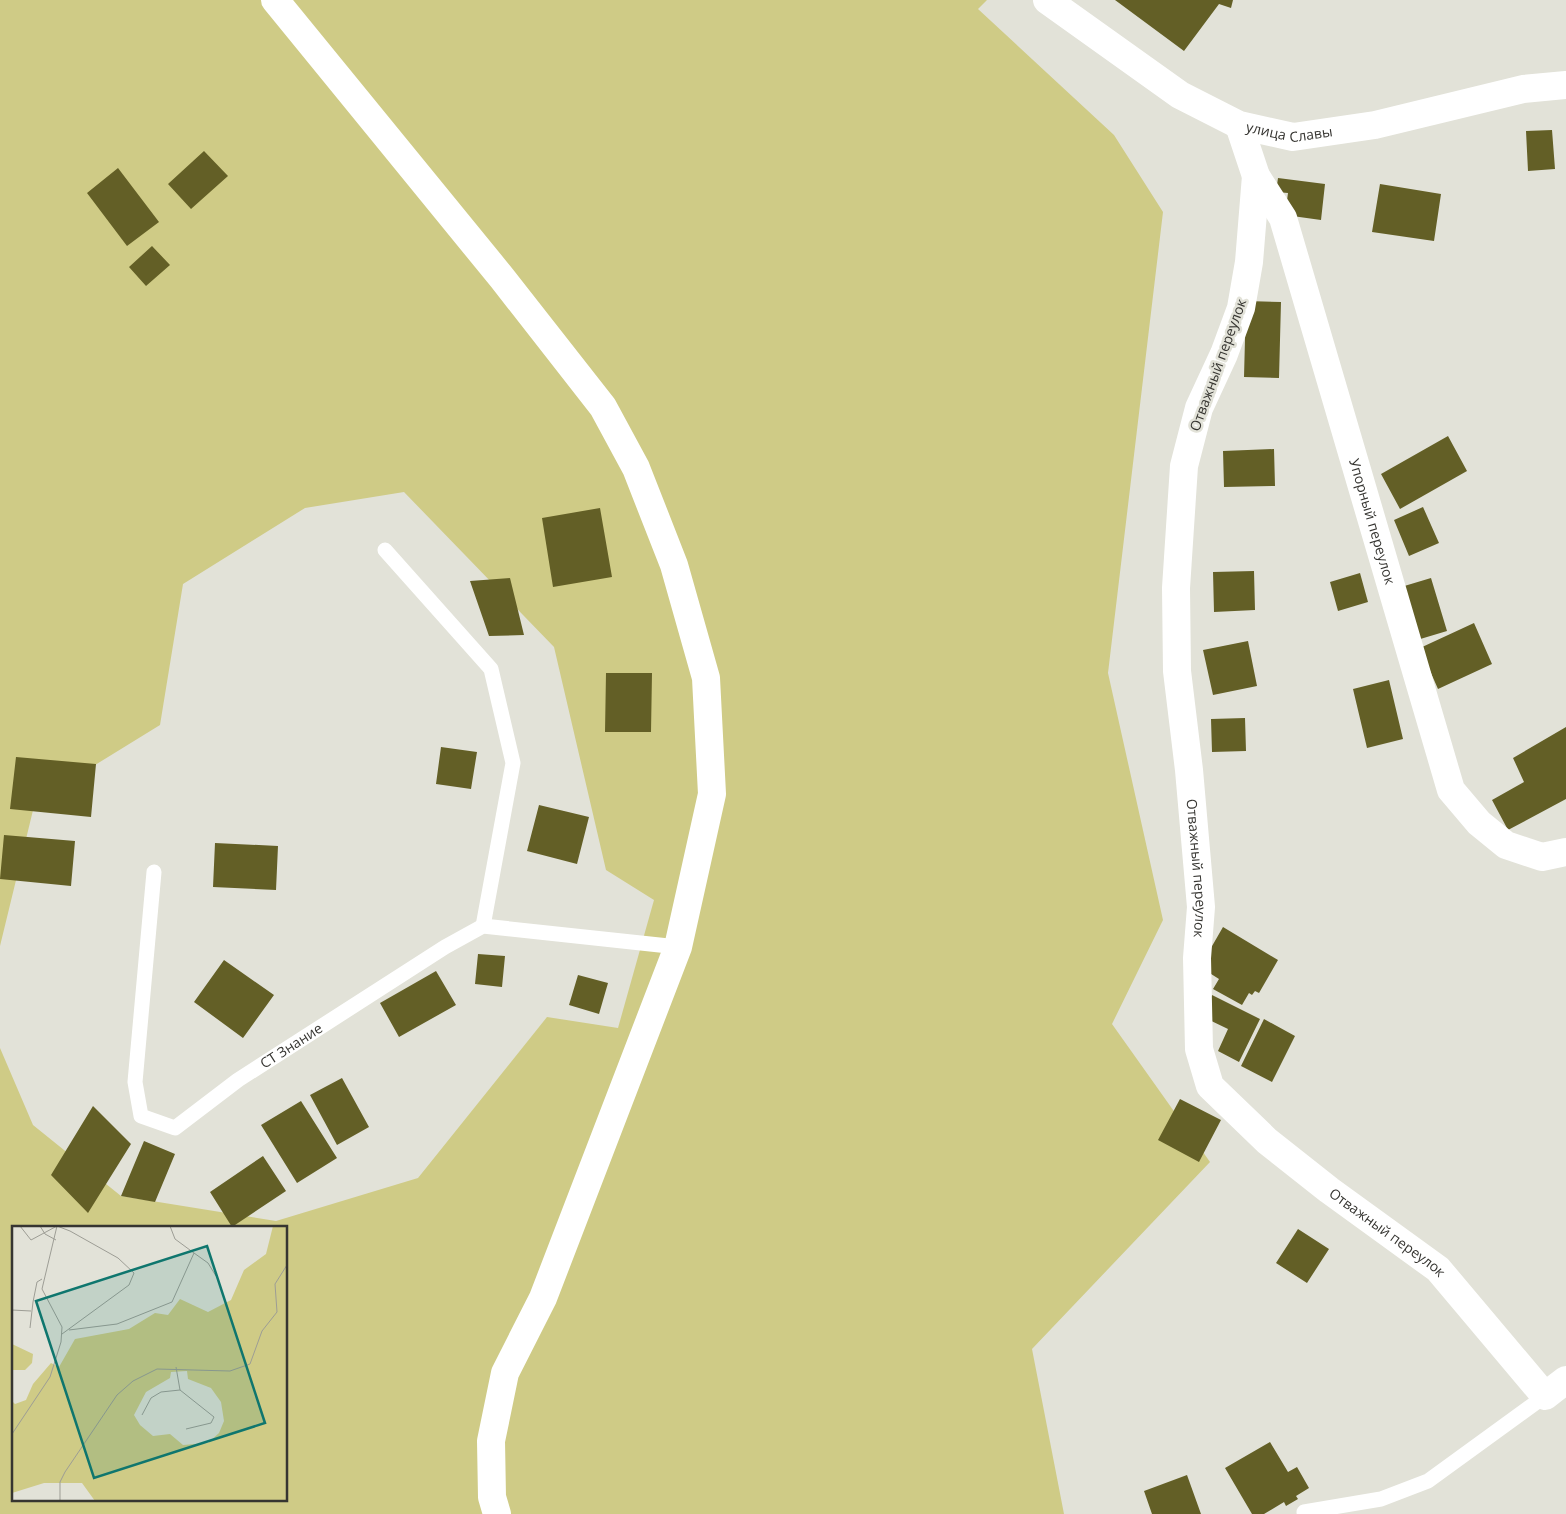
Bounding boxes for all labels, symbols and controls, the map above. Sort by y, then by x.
street label: улица Славы [1244,117,1334,146]
street label: Отважный переулок [1185,295,1251,434]
street label: Упорный переулок [1345,456,1400,587]
street label: Отважный переулок [1183,798,1211,939]
street label: СТ Знание [256,1018,326,1072]
street label: Отважный переулок [1326,1183,1451,1281]
inset map [12,1226,288,1502]

